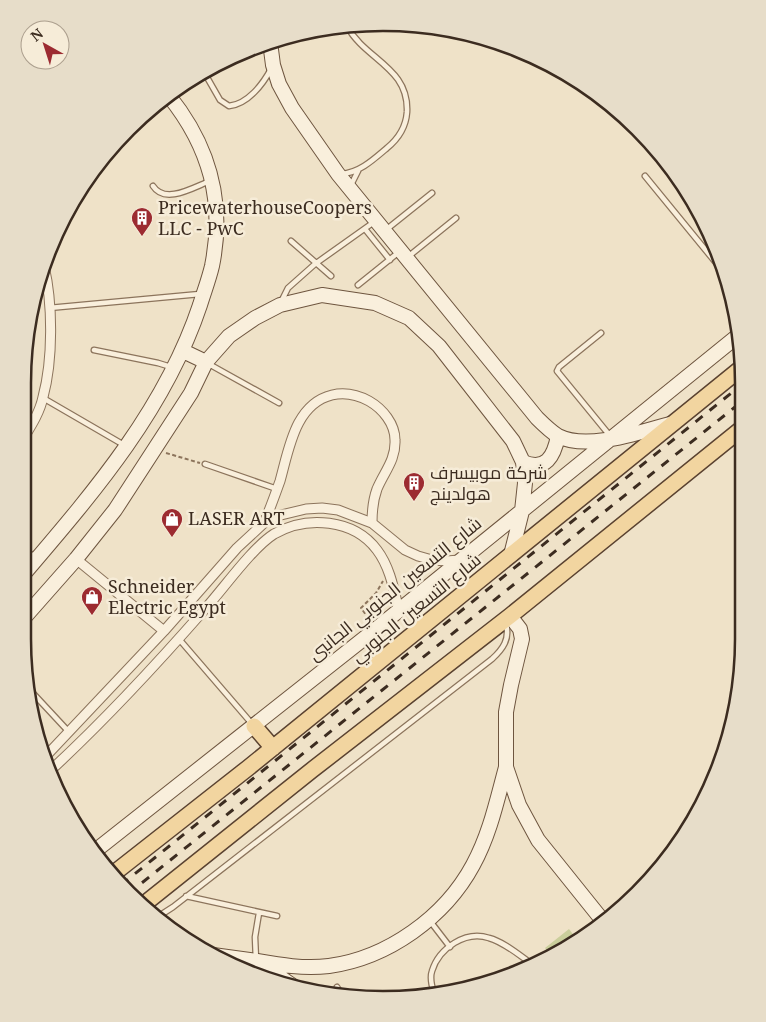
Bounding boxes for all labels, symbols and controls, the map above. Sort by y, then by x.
north arrow [20,20,70,70]
text: N [26,24,47,45]
place label: PricewaterhouseCoopers LLC - PwC [158,195,372,240]
building icon: PricewaterhouseCoopers LLC - PwC [130,206,154,237]
place label: شركة موبيسرف هولدينج [430,460,548,506]
building icon: شركة موبيسرف هولدينج [402,471,426,502]
place label: LASER ART [188,506,285,530]
shop icon: LASER ART [160,507,184,538]
street label: شارع التسعين الجنوبي الجانبى [304,512,486,666]
street label: شارع التسعين الجنوبي [347,549,485,667]
place label: Schneider Electric Egypt [108,574,226,619]
shop icon: Schneider Electric Egypt [80,585,104,616]

